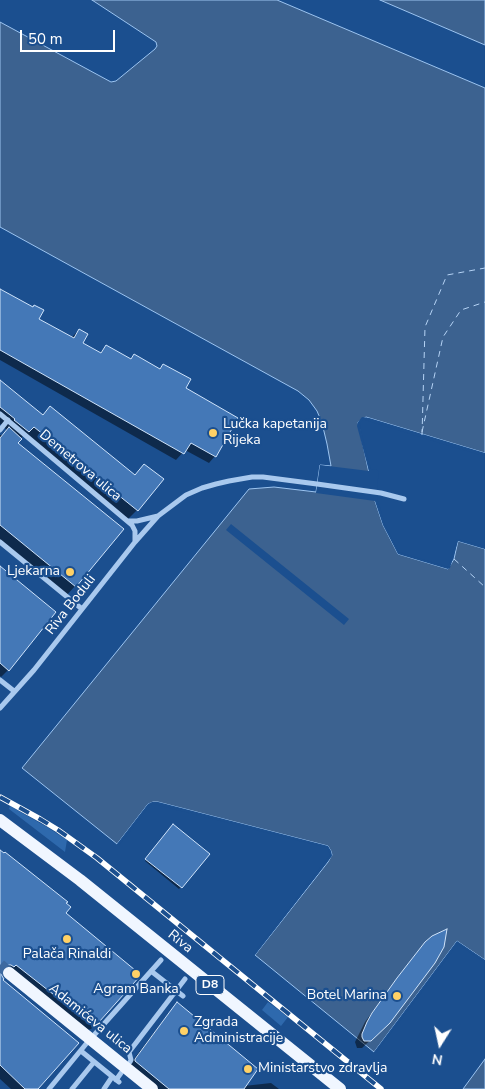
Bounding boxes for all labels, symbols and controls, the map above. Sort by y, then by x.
scale bar [22,20,118,52]
text: 50 m [28,29,63,49]
place label: Lučka kapetanija Rijeka [223,417,327,450]
street label: Demetrova ulica [36,427,124,505]
marker: Lučka kapetanija Rijeka [207,427,219,439]
place label: Ljekarna [7,564,60,580]
marker: Ljekarna [64,566,76,578]
street label: Riva Boduli [42,572,100,638]
street label: Riva [164,927,196,957]
marker: Palača Rinaldi [61,933,73,945]
place label: Palača Rinaldi [23,947,111,963]
marker: Agram Banka [130,968,142,980]
road number: D8 [196,976,224,994]
street label: Adamićeva ulica [45,980,135,1058]
place label: Agram Banka [93,982,179,998]
place label: Botel Marina [307,988,387,1004]
marker: Botel Marina [391,990,403,1002]
place label: Zgrada Administracije [194,1015,283,1048]
north arrow [415,1019,465,1069]
marker: Zgrada Administracije [178,1025,190,1037]
text: N [431,1049,444,1070]
place label: Ministarstvo zdravlja [258,1061,387,1077]
marker: Ministarstvo zdravlja [242,1063,254,1075]

